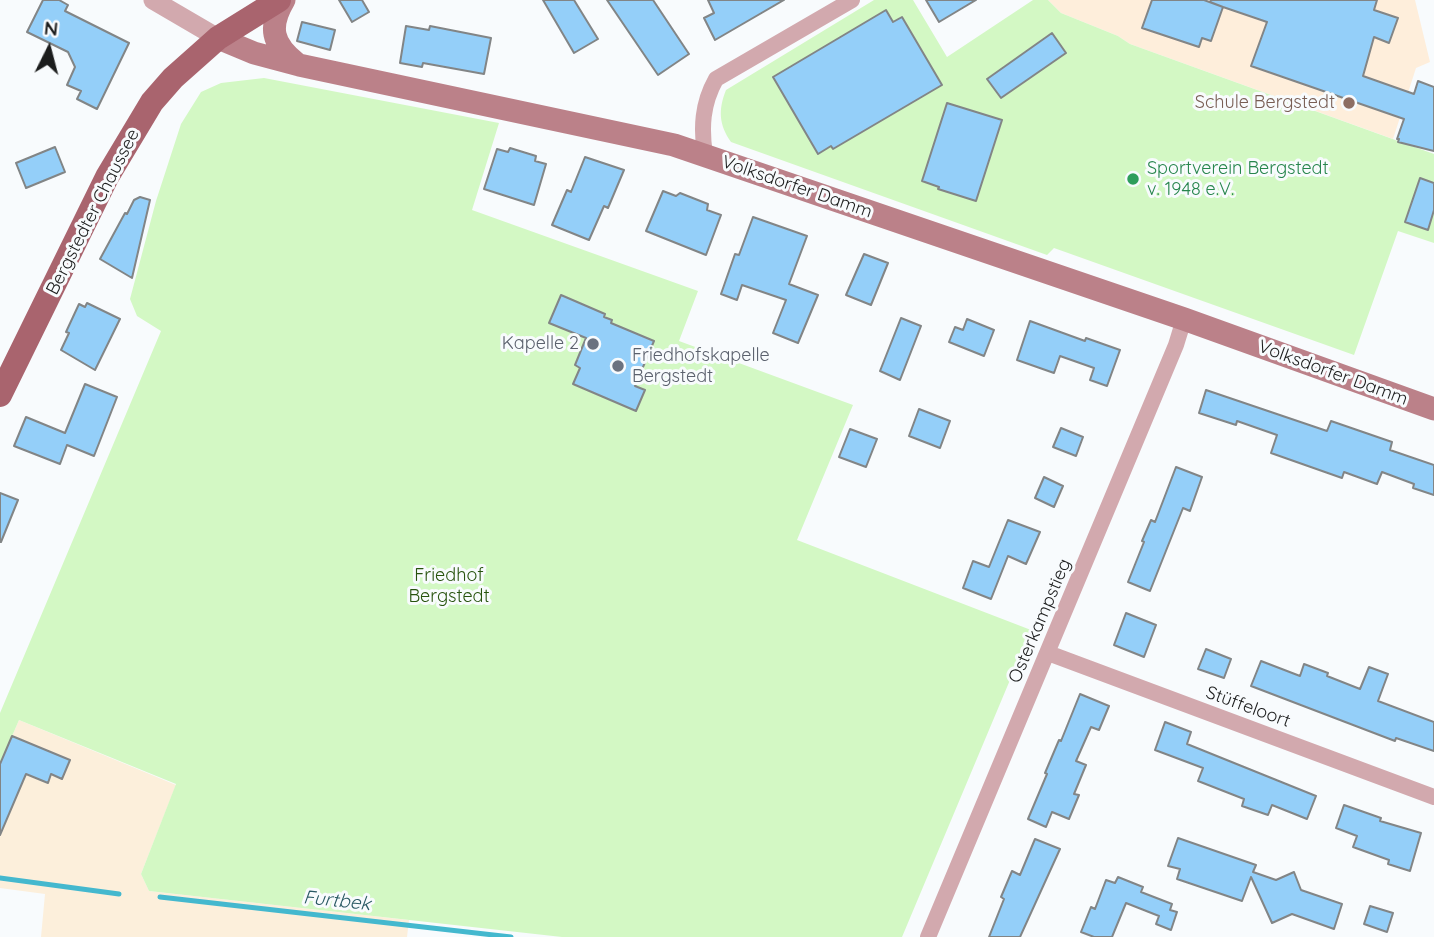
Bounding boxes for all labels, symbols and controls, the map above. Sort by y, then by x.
north arrow [14,14,84,84]
text: N [43,15,59,41]
place label: Schule Bergstedt [1195,92,1335,114]
marker: Schule Bergstedt [1341,95,1357,111]
street label: Bergstedter Chaussee [42,125,144,299]
street label: Volksdorfer Damm [719,151,875,223]
place label: Sportverein Bergstedt v. 1948 e.V. [1147,158,1329,200]
marker: Sportverein Bergstedt v. 1948 e.V. [1125,171,1141,187]
place label: Kapelle 2 [502,333,579,355]
marker: Kapelle 2 [585,336,601,352]
street label: Volksdorfer Damm [1255,336,1411,410]
place label: Friedhofskapelle Bergstedt [632,345,770,388]
marker: Friedhofskapelle Bergstedt [610,358,626,374]
street label: Osterkampstieg [1004,556,1076,686]
park label: Friedhof Bergstedt [408,565,490,608]
street label: Stüffeloort [1203,682,1293,732]
water label: Furtbek [302,886,372,916]

